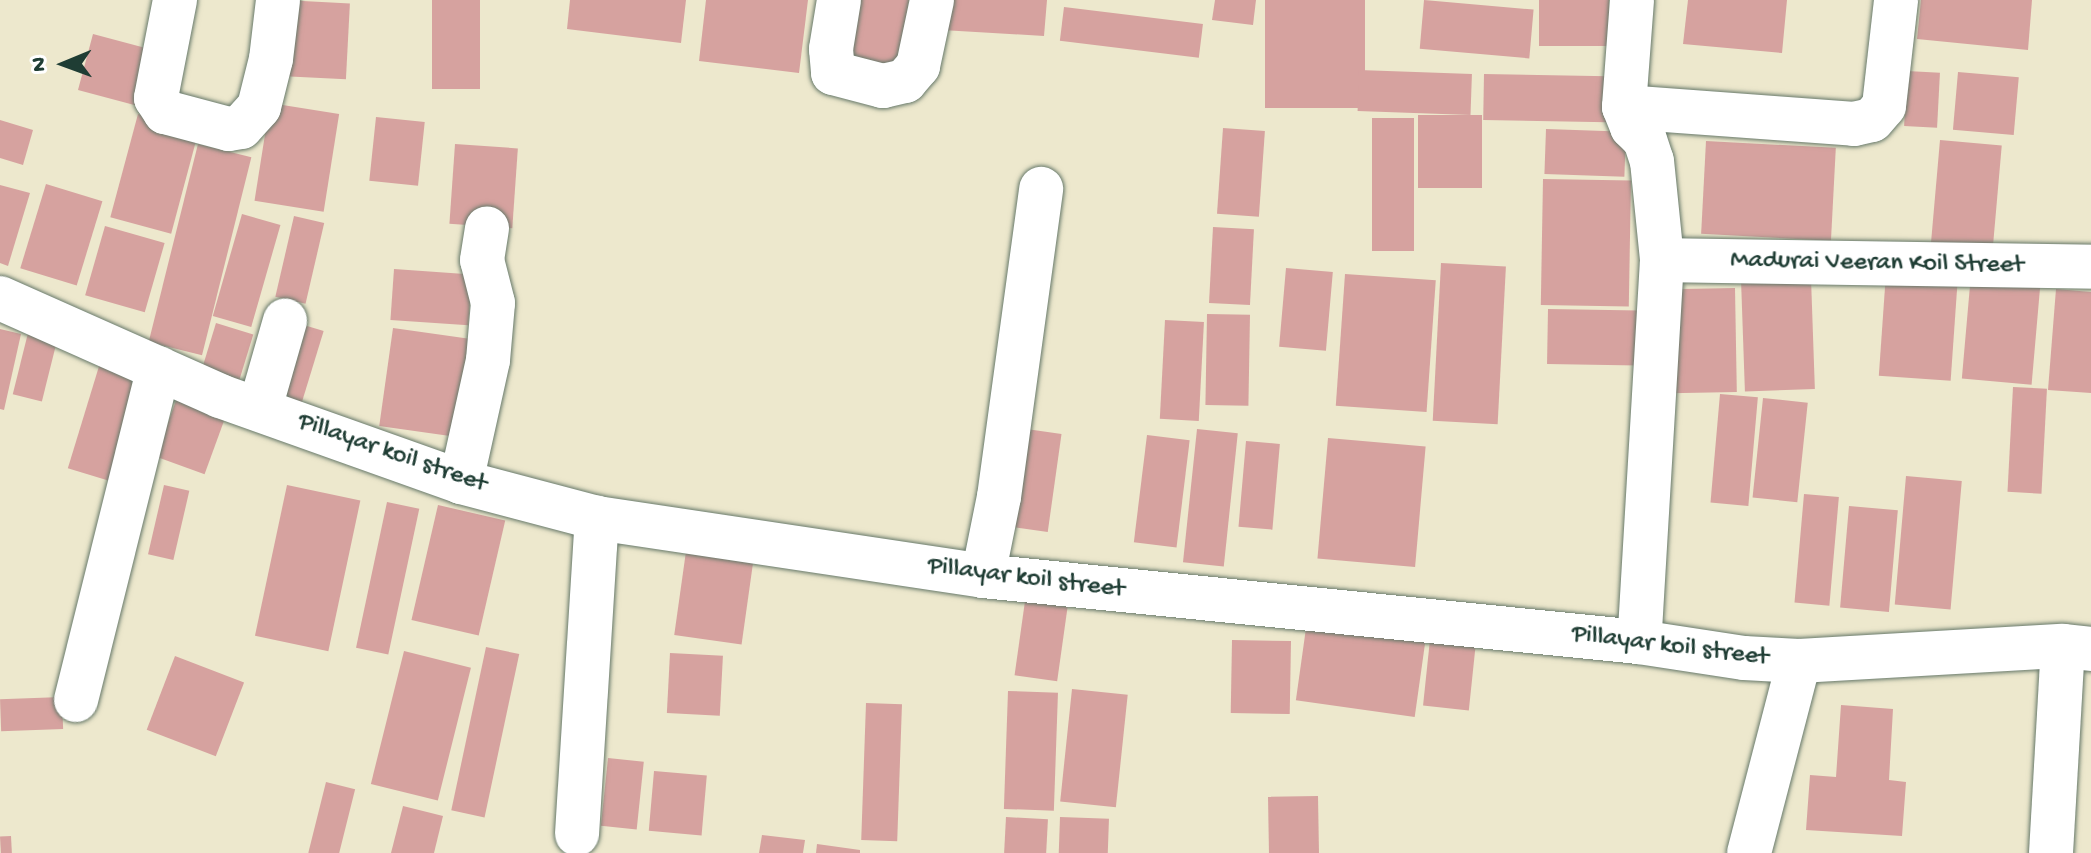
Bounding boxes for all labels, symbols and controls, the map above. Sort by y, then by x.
north arrow [24,24,104,104]
text: N [27,57,53,72]
street label: Madurai Veeran Koil Street [1730,246,2024,282]
street label: Pillayar koil street [293,407,491,501]
street label: Pillayar koil street [926,551,1126,607]
street label: Pillayar koil street [1570,619,1770,675]

